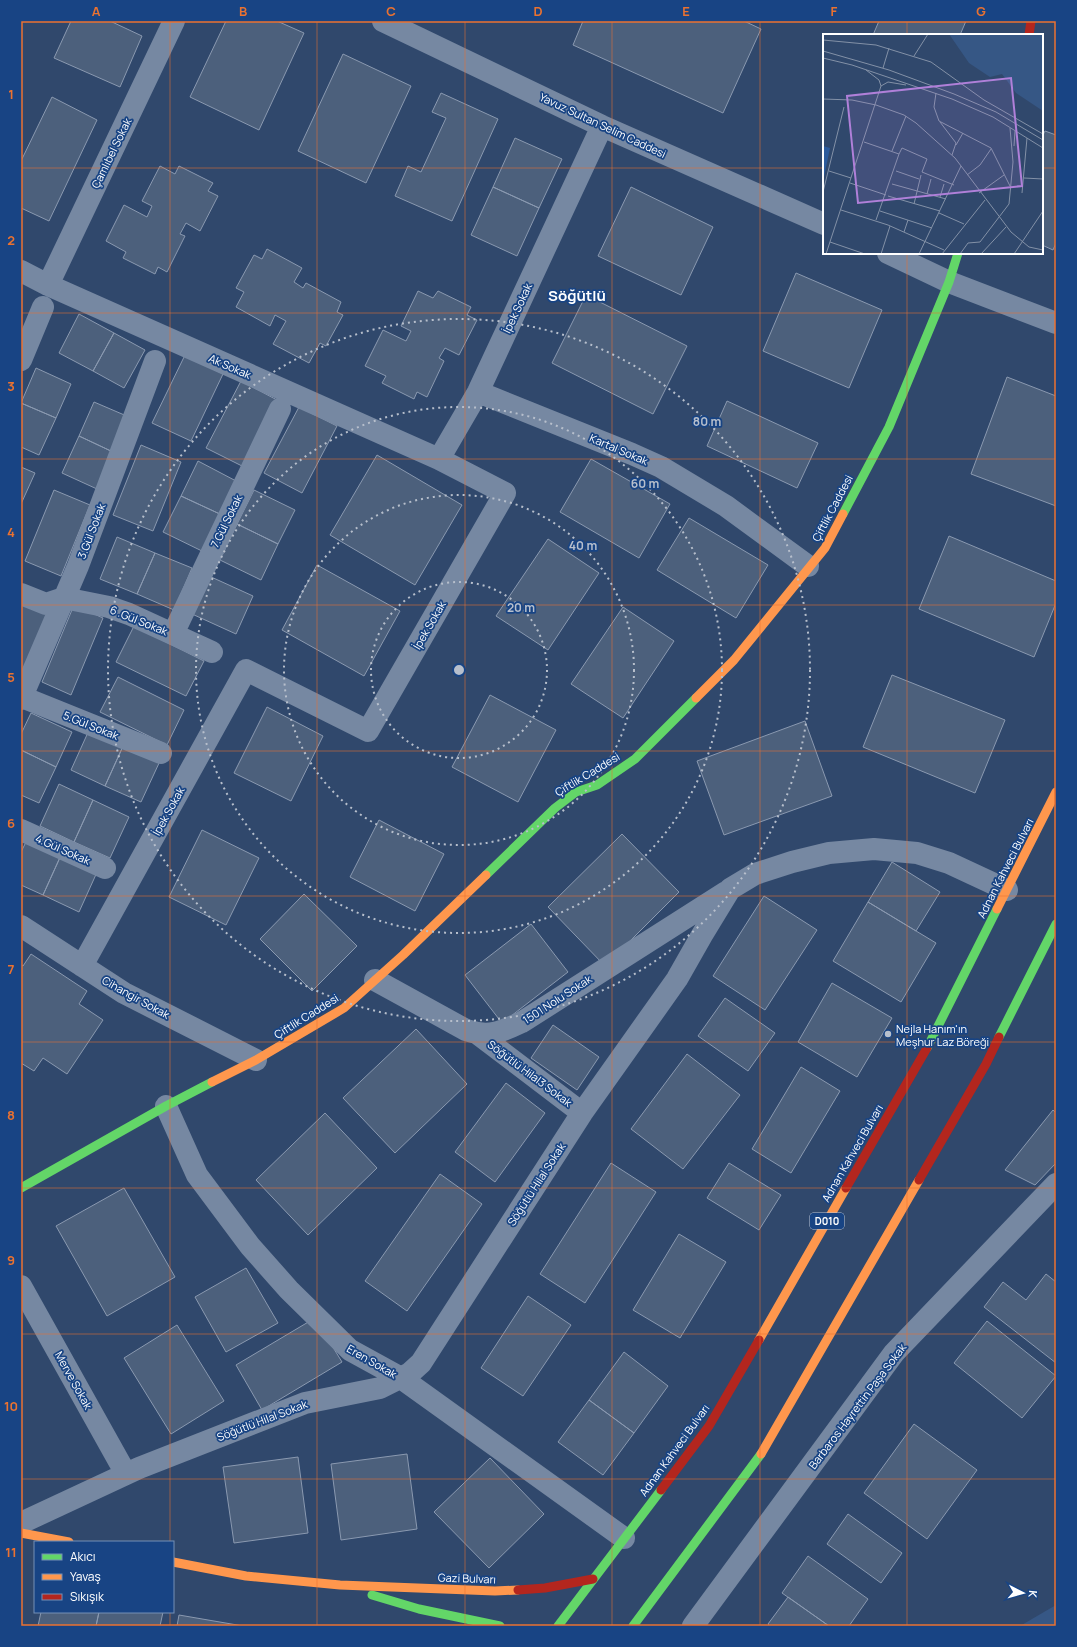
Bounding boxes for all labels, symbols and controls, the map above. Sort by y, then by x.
text: A [92,2,101,20]
text: B [239,2,247,20]
text: C [386,2,396,20]
text: D [533,2,543,20]
text: E [682,2,690,20]
text: F [831,2,838,20]
text: G [976,2,986,20]
inset map [823,34,1043,254]
text: 1 [8,85,14,103]
street label: Yavuz Sultan Selim Caddesi [537,89,669,161]
street label: Çamlıbel Sokak [87,115,135,191]
text: 2 [7,231,15,249]
street label: İpek Sokak [499,280,535,335]
district label: Söğütlü [548,285,606,306]
street label: Ak Sokak [206,350,254,382]
text: 3 [7,377,15,395]
text: 80 m [693,413,721,430]
street label: Kartal Sokak [587,430,651,468]
street label: Çiftlik Caddesi [808,472,856,544]
text: 60 m [631,475,659,492]
street label: 7.Gül Sokak [207,492,245,550]
street label: 3.Gül Sokak [74,501,109,561]
text: 4 [7,523,15,541]
text: 40 m [569,537,597,554]
street label: İpek Sokak [409,598,449,652]
text: 20 m [507,599,535,616]
street label: 6 .Gül Sokak [108,602,171,639]
centre of rings [452,663,466,677]
text: 5 [7,668,15,686]
street label: 5.Gül Sokak [61,707,121,743]
street label: Çiftlik Caddesi [552,749,622,799]
street label: İpek Sokak [148,784,188,838]
text: 6 [7,814,15,832]
street label: Adnan Kahveci Bulvarı [973,815,1037,921]
street label: 4.Gül Sokak [33,830,93,868]
text: 7 [8,960,15,978]
street label: 1501 Nolu Sokak [520,971,595,1027]
street label: Cihangir Sokak [99,972,173,1022]
street label: Çiftlik Caddesi [271,990,341,1042]
place label: Nejla Hanım'ın Meşhur Laz Böreği [896,1021,989,1049]
marker: Nejla Hanım'ın Meşhur Laz Böreği [883,1029,893,1039]
street label: Söğütlü Hilal3 Sokak [485,1036,576,1110]
street label: Adnan Kahveci Bulvarı [818,1101,886,1205]
text: 8 [7,1106,15,1124]
street label: Söğütlü Hilal Sokak [504,1139,569,1228]
road number: D010 [810,1213,844,1229]
text: 9 [7,1251,15,1269]
street label: Barbaros Hayrettin Paşa Sokak [805,1340,909,1472]
street label: Eren Sokak [344,1341,400,1382]
street label: Merve Sokak [52,1348,96,1412]
street label: Söğütlü Hilal Sokak [215,1396,310,1444]
text: 10 [4,1397,18,1415]
street label: Adnan Kahveci Bulvarı [636,1401,712,1499]
legend [34,1541,174,1613]
text: 11 [5,1543,17,1561]
text: Akıcı [70,1548,96,1565]
text: Yavaş [70,1568,101,1585]
street label: Gazi Bulvarı [438,1569,496,1587]
north arrow [1003,1573,1043,1613]
text: Sıkışık [70,1588,105,1605]
text: K [1026,1590,1041,1599]

